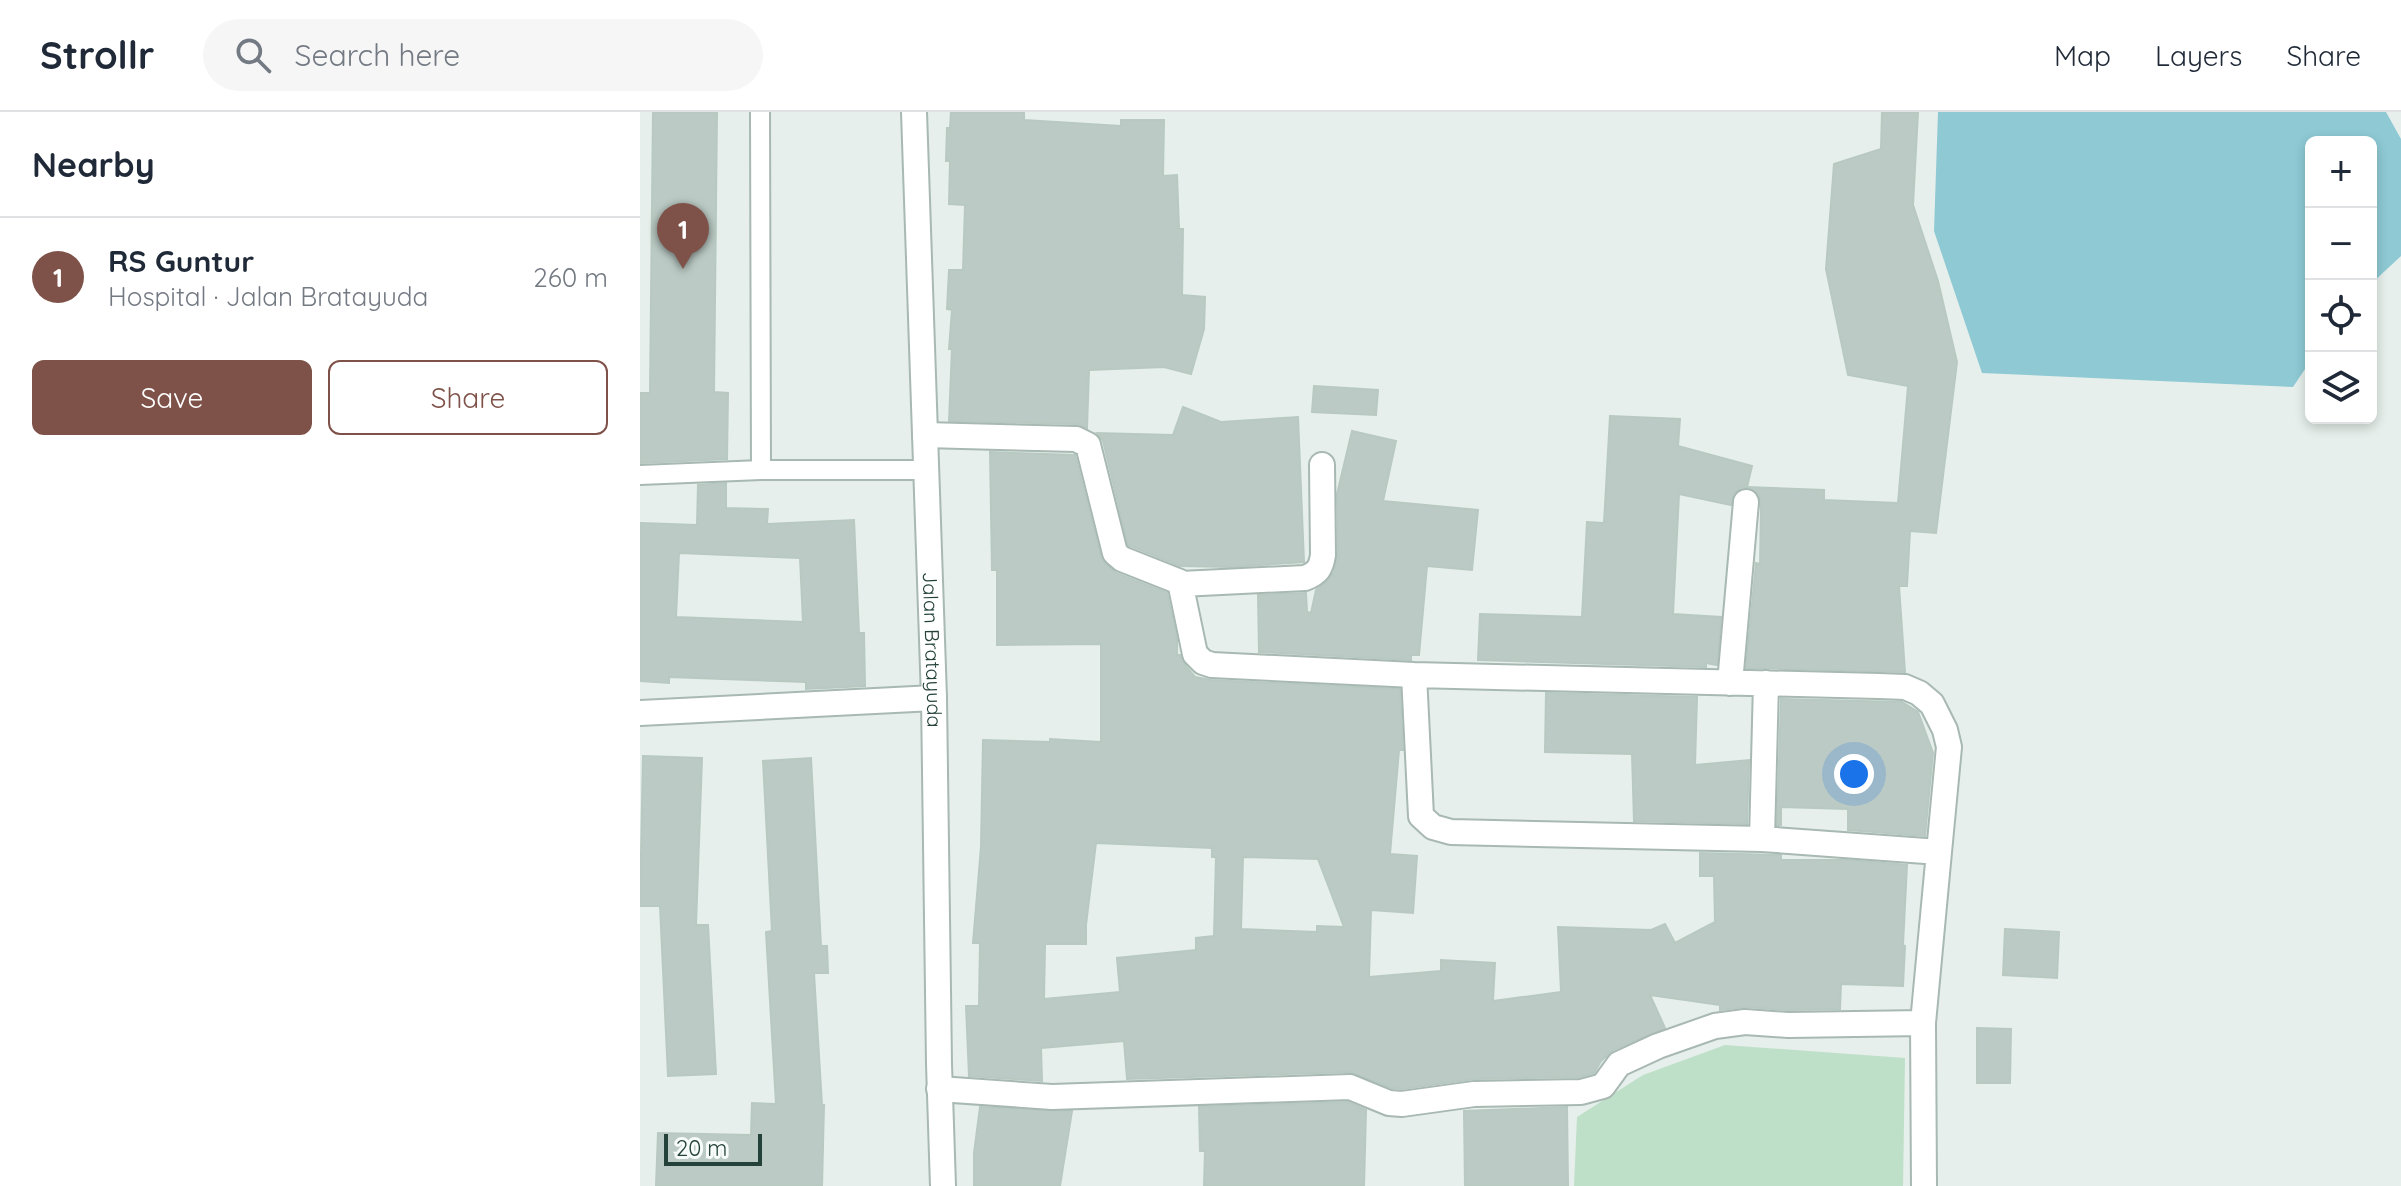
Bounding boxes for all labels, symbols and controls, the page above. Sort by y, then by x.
search box [203,19,763,91]
text: Strollr [40,31,155,79]
icon: search [231,33,275,77]
text: Search here [295,36,460,74]
text: Map [2054,38,2111,73]
text: Layers [2155,38,2242,73]
text: Share [2286,38,2361,73]
map controls [2305,136,2377,424]
button: + [2305,136,2377,208]
text: Nearby [32,143,155,186]
pin: 1 [657,203,709,269]
button: − [2305,208,2377,280]
text: RS Guntur [108,242,254,280]
text: 1 [53,261,63,294]
text: 260 m [533,261,608,294]
text: Hospital · Jalan Bratayuda [108,280,428,313]
button: locate [2305,280,2377,352]
button: layers [2305,352,2377,424]
button: Save [32,360,312,435]
button: Share [328,360,608,435]
street label: Jalan Bratayuda [918,571,947,728]
your location [1834,754,1874,794]
scale bar [664,1130,762,1166]
text: 20 m [676,1134,727,1162]

